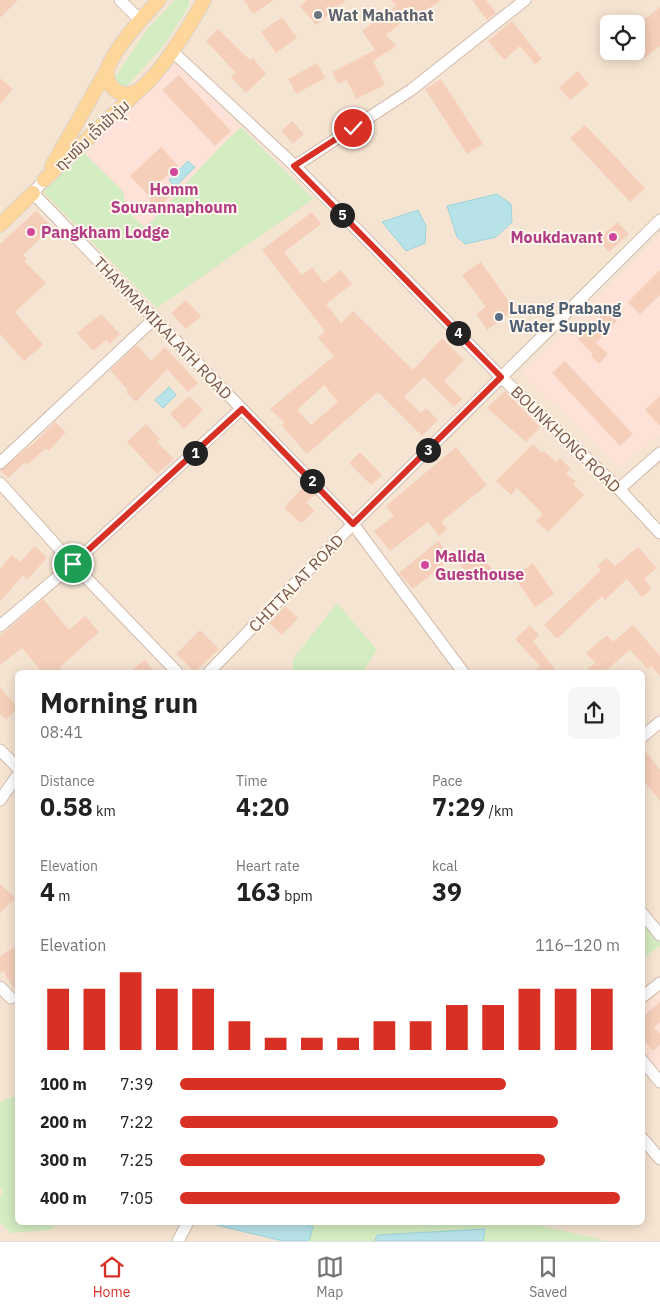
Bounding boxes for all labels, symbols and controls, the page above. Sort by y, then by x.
place label: Wat Mahathat [328,5,434,25]
marker: Wat Mahathat [312,9,324,21]
map controls [600,15,645,60]
button: locate [600,15,645,60]
street label: ຖະໜົນ ເຈົ້າຟ້າງຸ່ມ [50,94,136,177]
pin [332,107,374,149]
icon: check [339,114,367,142]
marker: Homm Souvannaphoum [168,166,180,178]
place label: Homm Souvannaphoum [111,179,237,217]
pin: 5 [330,202,354,228]
text: 5 [338,206,347,224]
place label: Pangkham Lodge [41,222,169,242]
marker: Pangkham Lodge [25,226,37,238]
place label: Moukdavant [511,227,603,247]
marker: Moukdavant [607,231,619,243]
street label: THAMMAMIKALATH ROAD [90,252,236,404]
place label: Luang Prabang Water Supply [509,298,621,336]
marker: Luang Prabang Water Supply [493,311,505,323]
pin: 4 [446,320,470,346]
text: 4 [454,324,463,342]
street label: BOUNKHONG ROAD [507,381,625,497]
pin: 3 [416,438,440,462]
pin: 1 [182,440,208,466]
text: 3 [424,441,433,459]
text: 1 [191,444,200,462]
pin: 2 [300,468,324,494]
text: 2 [308,472,317,490]
street label: CHITTALAT ROAD [244,530,348,636]
pin [52,543,94,585]
place label: Malida Guesthouse [435,546,524,584]
icon: arrive [59,550,87,578]
marker: Malida Guesthouse [419,559,431,571]
text: Morning run [40,684,198,721]
button: share [568,687,620,739]
text: 08:41 [40,722,83,742]
text: Distance [40,772,95,790]
text: Time [236,772,267,790]
text: Pace [432,772,462,790]
text: 0.58 [40,790,93,823]
text: 4:20 [236,790,289,823]
text: 7:29 [432,790,485,823]
text: km [93,802,116,820]
text: /km [485,802,514,820]
text: Elevation [40,857,98,875]
text: Heart rate [236,857,300,875]
text: kcal [432,857,457,875]
text: 4 [40,875,55,908]
text: 163 [236,875,281,908]
text: 39 [432,875,462,908]
text: m [55,887,71,905]
text: bpm [281,887,313,905]
text: Elevation [40,935,106,955]
text: 116–120 m [535,935,620,955]
text: 100 m [40,1074,87,1094]
text: 7:39 [120,1074,153,1094]
text: 200 m [40,1112,87,1132]
text: 7:22 [120,1112,153,1132]
text: 300 m [40,1150,87,1170]
text: 7:25 [120,1150,153,1170]
text: 400 m [40,1188,87,1208]
text: 7:05 [120,1188,153,1208]
tab: Home [93,1253,130,1301]
tab: Map [316,1253,344,1301]
tab: Saved [529,1253,567,1301]

